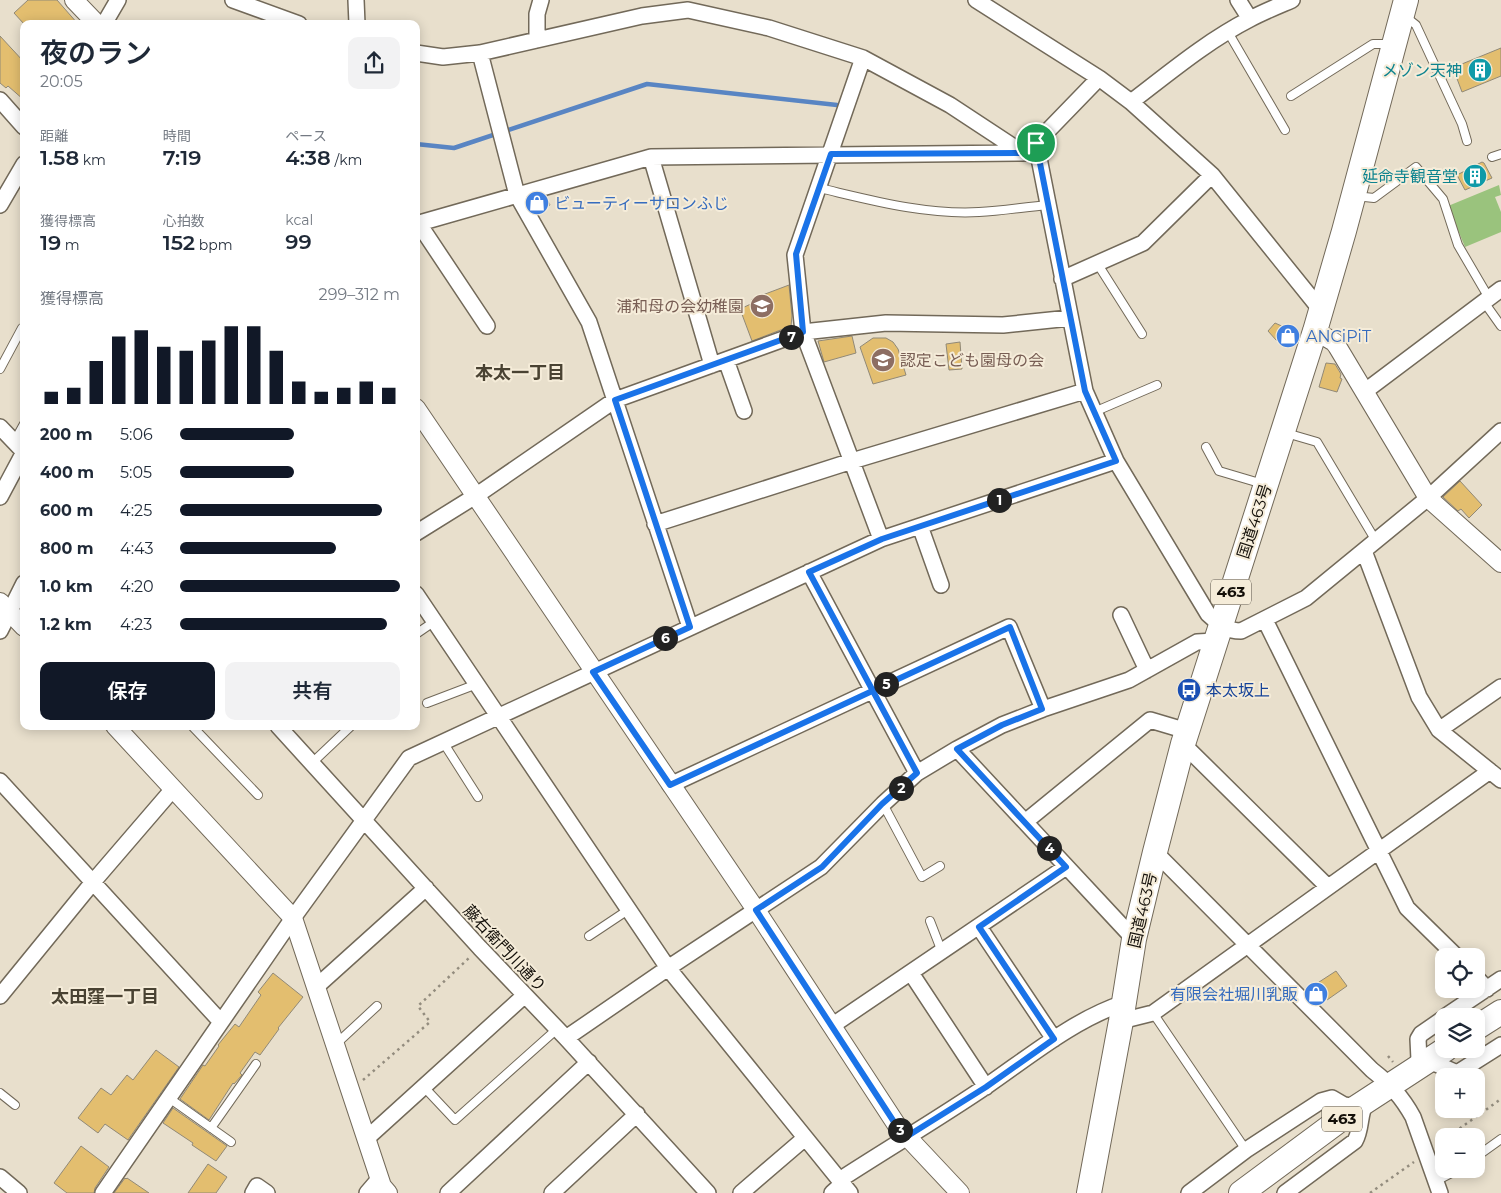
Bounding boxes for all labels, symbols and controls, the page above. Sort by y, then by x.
text: 夜のラン [40,36,152,70]
button: share [348,37,400,89]
building icon: メゾン天神 [1467,57,1493,83]
place label: メゾン天神 [1382,61,1462,80]
text: 20:05 [40,72,83,91]
pin [1015,122,1057,164]
text: 距離 [40,127,68,145]
text: 時間 [163,127,191,145]
text: ペース [285,127,327,145]
icon: arrive [1022,129,1050,157]
text: 1.58 [40,145,79,170]
text: 7:19 [163,145,201,170]
text: 4:38 [285,145,331,170]
text: km [79,151,106,169]
text: /km [331,151,362,169]
building icon: 延命寺観音堂 [1462,163,1488,189]
place label: 延命寺観音堂 [1362,167,1458,186]
shop icon: ビューティーサロンふじ [524,190,550,216]
place label: ビューティーサロンふじ [554,194,729,213]
text: kcal [285,211,313,229]
text: 獲得標高 [40,212,96,230]
text: 心拍数 [163,212,205,230]
text: 99 [285,229,312,254]
text: 19 [40,230,61,255]
text: 152 [163,230,195,255]
text: m [61,236,80,254]
text: bpm [195,236,233,254]
text: 299–312 m [319,285,400,304]
text: 獲得標高 [40,289,104,308]
school or university icon: 浦和母の会幼稚園 [749,293,775,319]
place label: 浦和母の会幼稚園 [616,297,744,316]
shop icon: ANCiPiT [1275,323,1301,349]
pin: 7 [778,324,804,350]
place label: ANCiPiT [1306,327,1372,346]
text: 7 [787,328,796,346]
school or university icon: 認定こども園母の会 [870,347,896,373]
place label: 認定こども園母の会 [900,351,1044,370]
district label: 本太一丁目 [475,362,565,384]
text: 200 m [40,425,92,444]
text: 5:06 [120,425,153,444]
text: 400 m [40,463,94,482]
text: 5:05 [120,463,152,482]
street label: 国道463号 [1233,481,1275,561]
pin: 1 [986,488,1012,512]
text: 1 [997,491,1002,509]
text: 600 m [40,501,93,520]
text: 4:25 [120,501,152,520]
text: 800 m [40,539,94,558]
text: 4:43 [120,539,153,558]
text: 1.0 km [40,577,93,596]
text: 4:20 [120,577,154,596]
road number: 463 [1211,580,1251,604]
text: 1.2 km [40,615,92,634]
text: 4:23 [120,615,152,634]
pin: 6 [652,626,678,650]
text: 6 [661,629,670,647]
button: 保存 [40,662,215,720]
button: 共有 [225,662,400,720]
pin: 5 [874,672,898,696]
text: 5 [882,675,891,693]
bus stop icon: 本太坂上 [1176,677,1202,703]
place label: 本太坂上 [1206,681,1270,700]
pin: 2 [888,776,914,800]
text: 2 [897,779,906,797]
pin: 4 [1036,836,1062,860]
text: 4 [1045,839,1054,857]
street label: 国道463号 [1125,870,1160,950]
street label: 藤右衛門川通り [459,901,550,996]
map controls [1435,948,1485,1178]
button: locate [1435,948,1485,998]
shop icon: 有限会社堀川乳販 [1303,981,1329,1007]
place label: 有限会社堀川乳販 [1170,985,1298,1004]
district label: 太田窪一丁目 [51,986,159,1008]
button: layers [1435,1008,1485,1058]
button: + [1435,1068,1485,1118]
road number: 463 [1322,1106,1362,1132]
pin: 3 [888,1118,912,1142]
text: 3 [896,1121,905,1139]
button: − [1435,1128,1485,1178]

